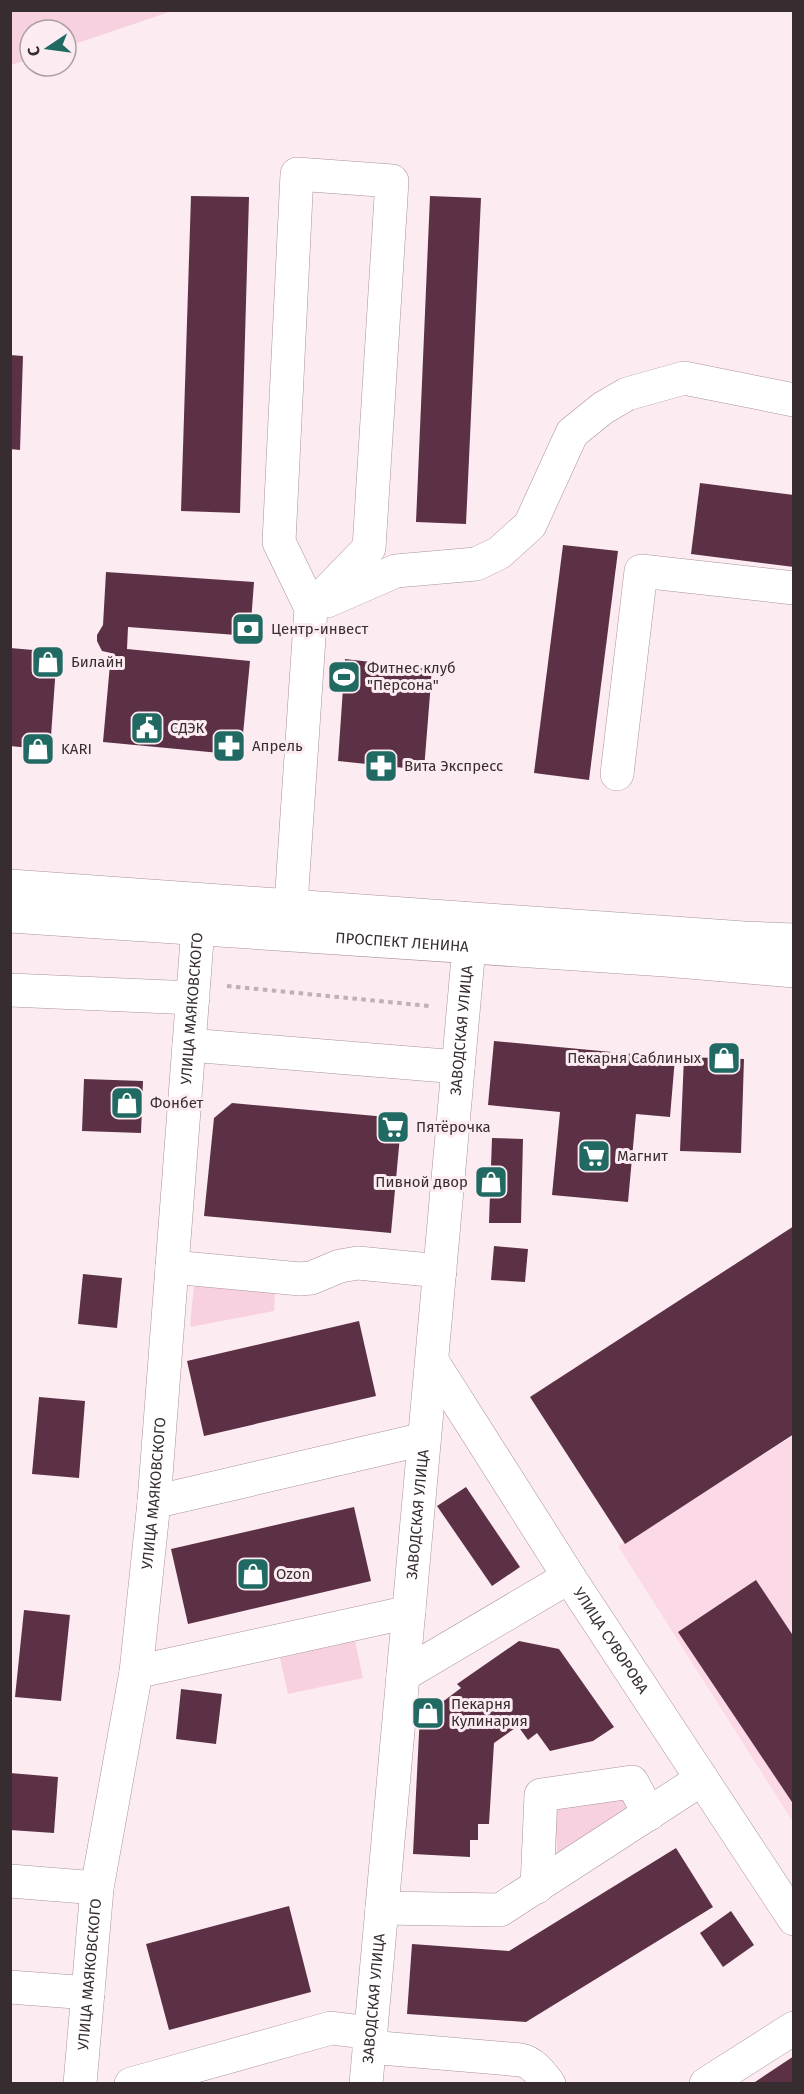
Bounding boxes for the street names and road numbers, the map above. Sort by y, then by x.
street label: ПРОСПЕКТ ЛЕНИНА [335,929,470,956]
street label: УЛИЦА МАЯКОВСКОГО [177,932,207,1085]
street label: ЗАВОДСКАЯ УЛИЦА [447,964,476,1096]
street label: УЛИЦА МАЯКОВСКОГО [138,1416,169,1570]
street label: ЗАВОДСКАЯ УЛИЦА [403,1448,432,1580]
street label: УЛИЦА СУВОРОВА [570,1584,652,1697]
street label: УЛИЦА МАЯКОВСКОГО [74,1898,105,2051]
street label: ЗАВОДСКАЯ УЛИЦА [359,1932,389,2064]

